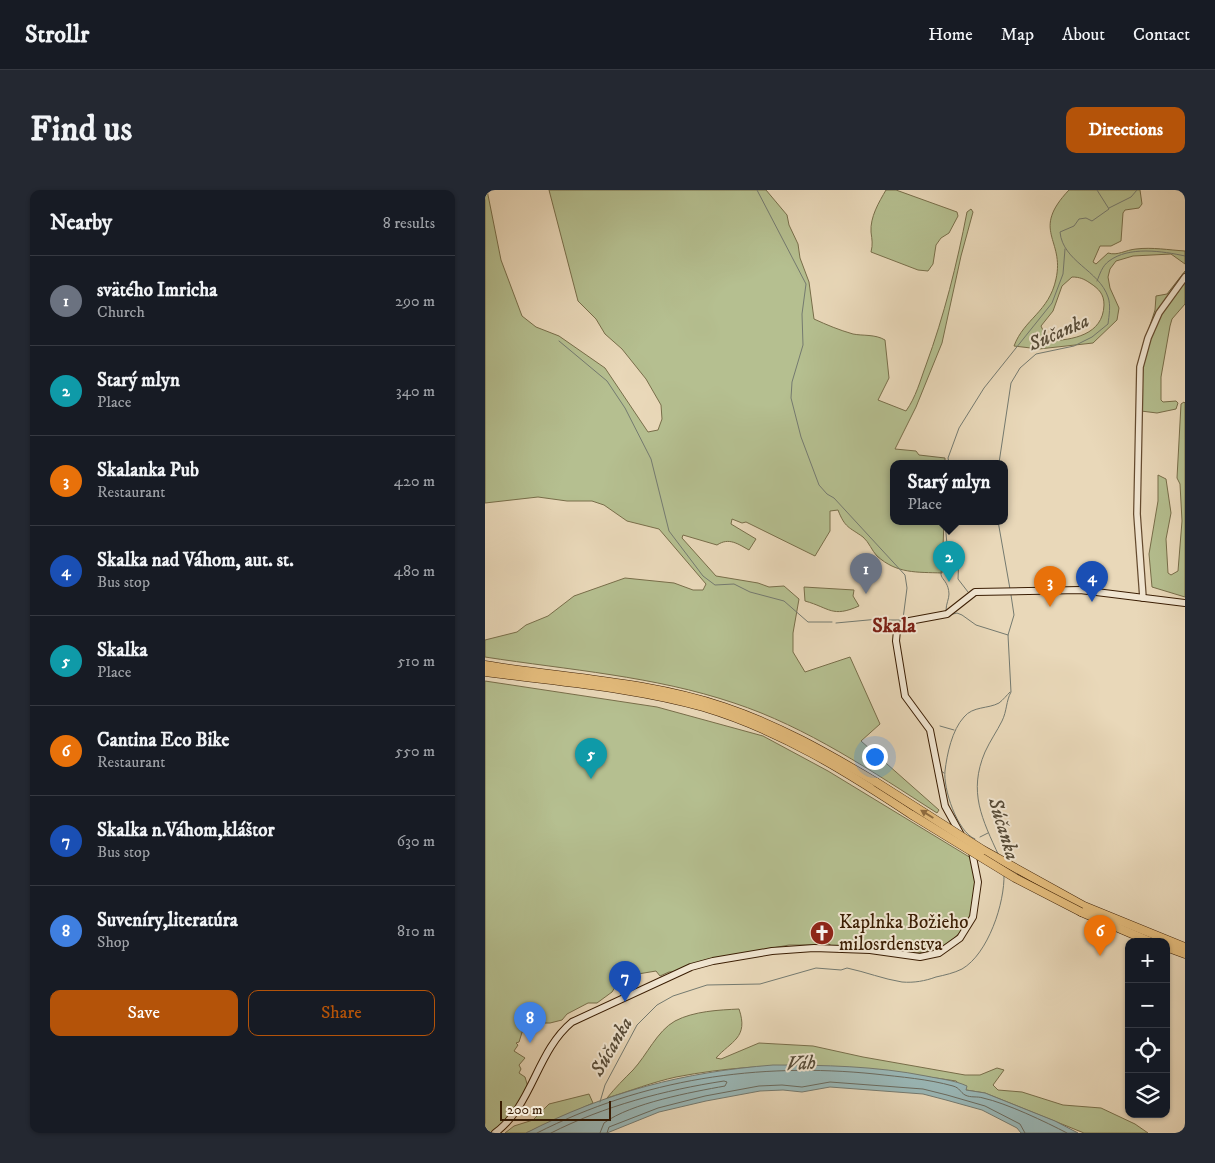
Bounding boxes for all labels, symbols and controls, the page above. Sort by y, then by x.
text: Strollr [25,20,89,50]
text: Home [928,24,973,46]
text: Map [1001,24,1034,46]
text: About [1062,24,1105,46]
text: Contact [1133,24,1190,46]
button: Directions [1066,107,1185,153]
text: Find us [30,108,132,152]
text: Nearby [50,210,112,236]
text: 8 results [383,213,435,233]
text: svätého Imricha [97,279,217,302]
text: 1 [63,291,69,311]
text: 290 m [395,291,435,311]
text: Church [97,302,145,322]
water label: Súčanka [1024,309,1093,358]
text: Starý mlyn [97,369,180,392]
text: 2 [62,381,70,401]
text: 340 m [396,381,435,401]
text: Place [97,392,131,412]
text: Skalanka Pub [97,459,199,482]
popup [890,460,1008,525]
text: 3 [63,471,69,491]
text: 420 m [394,471,435,491]
text: Starý mlyn [908,471,990,494]
text: Restaurant [97,482,165,502]
text: Place [908,494,942,514]
pin: 2 [933,541,965,582]
text: Skalka nad Váhom, aut. st. [97,549,294,572]
pin: 1 [850,553,882,594]
text: 4 [61,561,71,581]
text: 480 m [394,561,435,581]
pin: 4 [1076,561,1108,602]
pin: 3 [1034,566,1066,607]
text: Bus stop [97,572,150,592]
district label: Skala [872,614,916,639]
text: Skalka [97,639,148,662]
text: 5 [62,651,70,671]
text: 510 m [397,651,435,671]
text: Place [97,662,131,682]
text: Cantina Eco Bike [97,729,229,752]
pin: 5 [575,738,607,779]
text: 6 [62,741,70,761]
text: 550 m [395,741,435,761]
your location [862,744,888,770]
text: Restaurant [97,752,165,772]
water label: Súčanka [981,794,1024,863]
one-way arrow [920,810,933,819]
text: Skalka n.Váhom,kláštor [97,819,275,842]
text: 7 [62,831,70,851]
text: 630 m [397,831,435,851]
text: Bus stop [97,842,150,862]
text: Suveníry,literatúra [97,909,238,932]
place label: Kaplnka Božieho milosrdenstva [839,911,968,956]
pin: 6 [1084,915,1116,956]
church icon: Kaplnka Božieho milosrdenstva [809,920,835,946]
text: 8 [62,921,70,941]
text: 810 m [397,921,435,941]
text: Shop [97,932,130,952]
map controls [1125,938,1170,1118]
button: + [1125,938,1170,983]
pin: 7 [609,961,641,1002]
button: − [1125,983,1170,1028]
button: Save [50,990,238,1036]
button: Share [248,990,435,1036]
pin: 8 [514,1002,546,1043]
water label: Súčanka [585,1013,639,1082]
button: locate [1125,1028,1170,1073]
water label: Váh [785,1050,817,1078]
button: layers [1125,1073,1170,1118]
scale bar [500,1098,611,1121]
text: 200 m [507,1101,542,1119]

